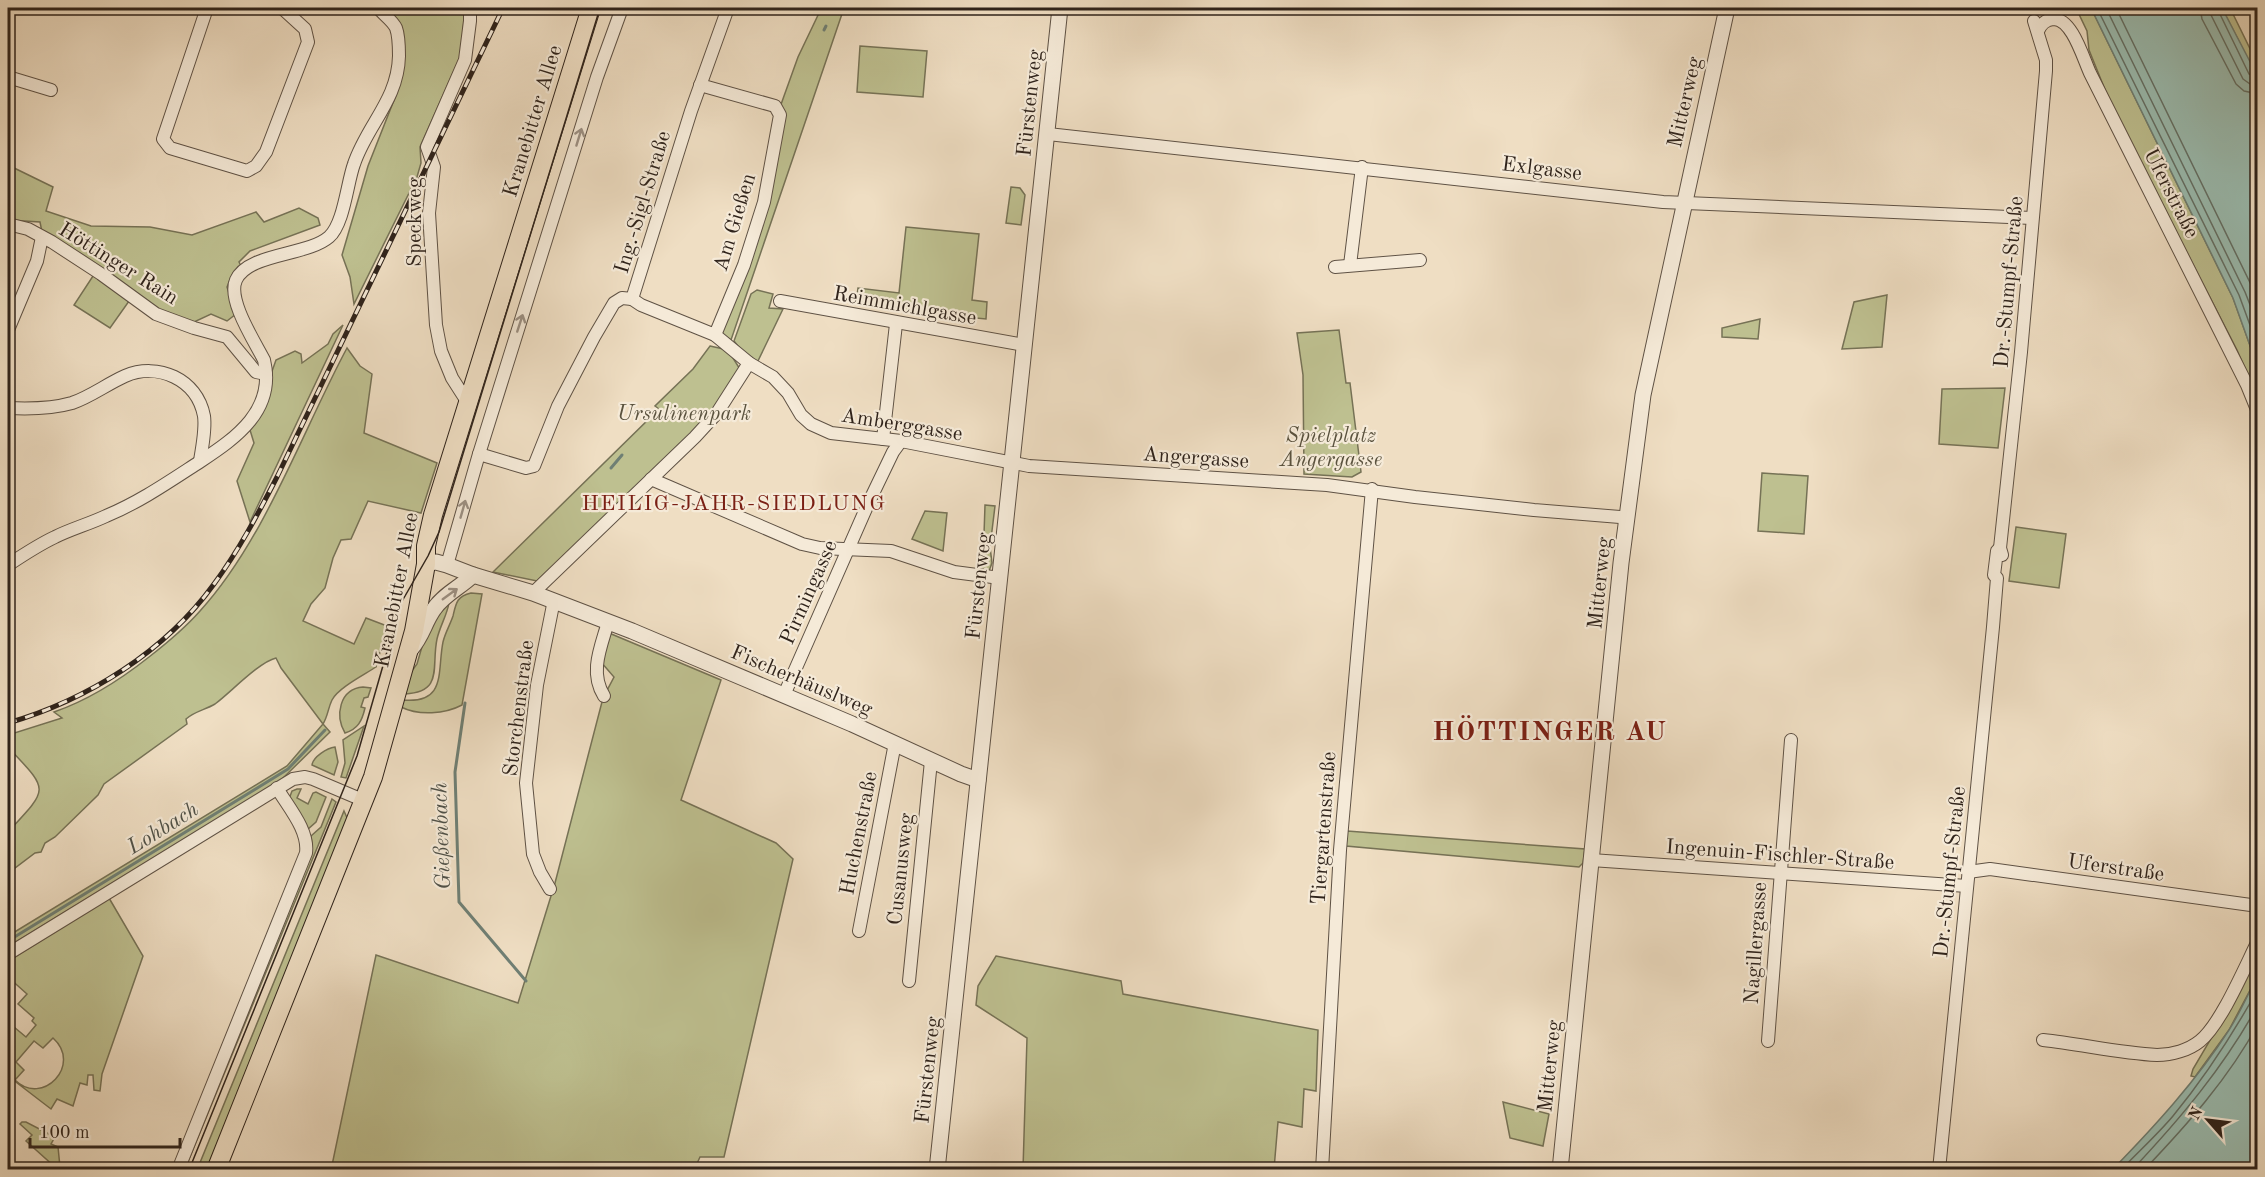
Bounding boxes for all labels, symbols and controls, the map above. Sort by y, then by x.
street label: Kranebitter Allee [500,43,567,200]
street label: Fürstenweg [1014,48,1047,158]
street label: Mitterweg [1665,54,1706,150]
one-way arrow [574,127,585,146]
street label: Ing.-Sigl-Straße [612,129,675,276]
street label: Uferstraße [2139,145,2202,242]
street label: Exlgasse [1500,154,1583,185]
street label: Am Gießen [711,171,760,274]
street label: Speckweg [405,176,426,267]
street label: Dr.-Stumpf-Straße [1992,195,2027,369]
street label: Höttinger Rain [55,219,182,309]
street label: Reimmichlgasse [831,284,978,329]
one-way arrow [516,314,527,333]
park label: Ursulinenpark [617,404,751,425]
street label: Amberggasse [840,406,964,445]
park label: Spielplatz Angergasse [1279,426,1382,471]
street label: Angergasse [1142,444,1250,473]
district label: HEILIG-JAHR-SIEDLUNG [581,493,887,515]
one-way arrow [458,500,469,519]
street label: Kranebitter Allee [372,511,423,670]
street label: Fürstenweg [963,531,996,641]
street label: Mitterweg [1585,535,1616,630]
street label: Pirmingasse [777,537,842,648]
one-way arrow [441,588,457,600]
street label: Storchenstraße [501,639,538,778]
street label: Fischerhäuslweg [727,642,876,721]
district label: HÖTTINGER AU [1432,715,1668,746]
street label: Tiergartenstraße [1309,751,1340,906]
street label: Huchenstraße [837,770,882,897]
water label: Gießenbach [429,782,455,890]
street label: Dr.-Stumpf-Straße [1931,785,1970,959]
water label: Lohbach [123,798,203,860]
street label: Cusanusweg [885,811,918,926]
street label: Ingenuin-Fischler-Straße [1665,837,1895,874]
street label: Uferstraße [2066,851,2166,886]
street label: Nagillergasse [1742,881,1771,1005]
street label: Fürstenweg [912,1015,945,1125]
street label: Mitterweg [1535,1018,1566,1113]
north arrow [2178,1090,2238,1150]
text: N [2187,1104,2207,1123]
scale bar [30,1111,180,1149]
text: 100 m [39,1124,90,1142]

